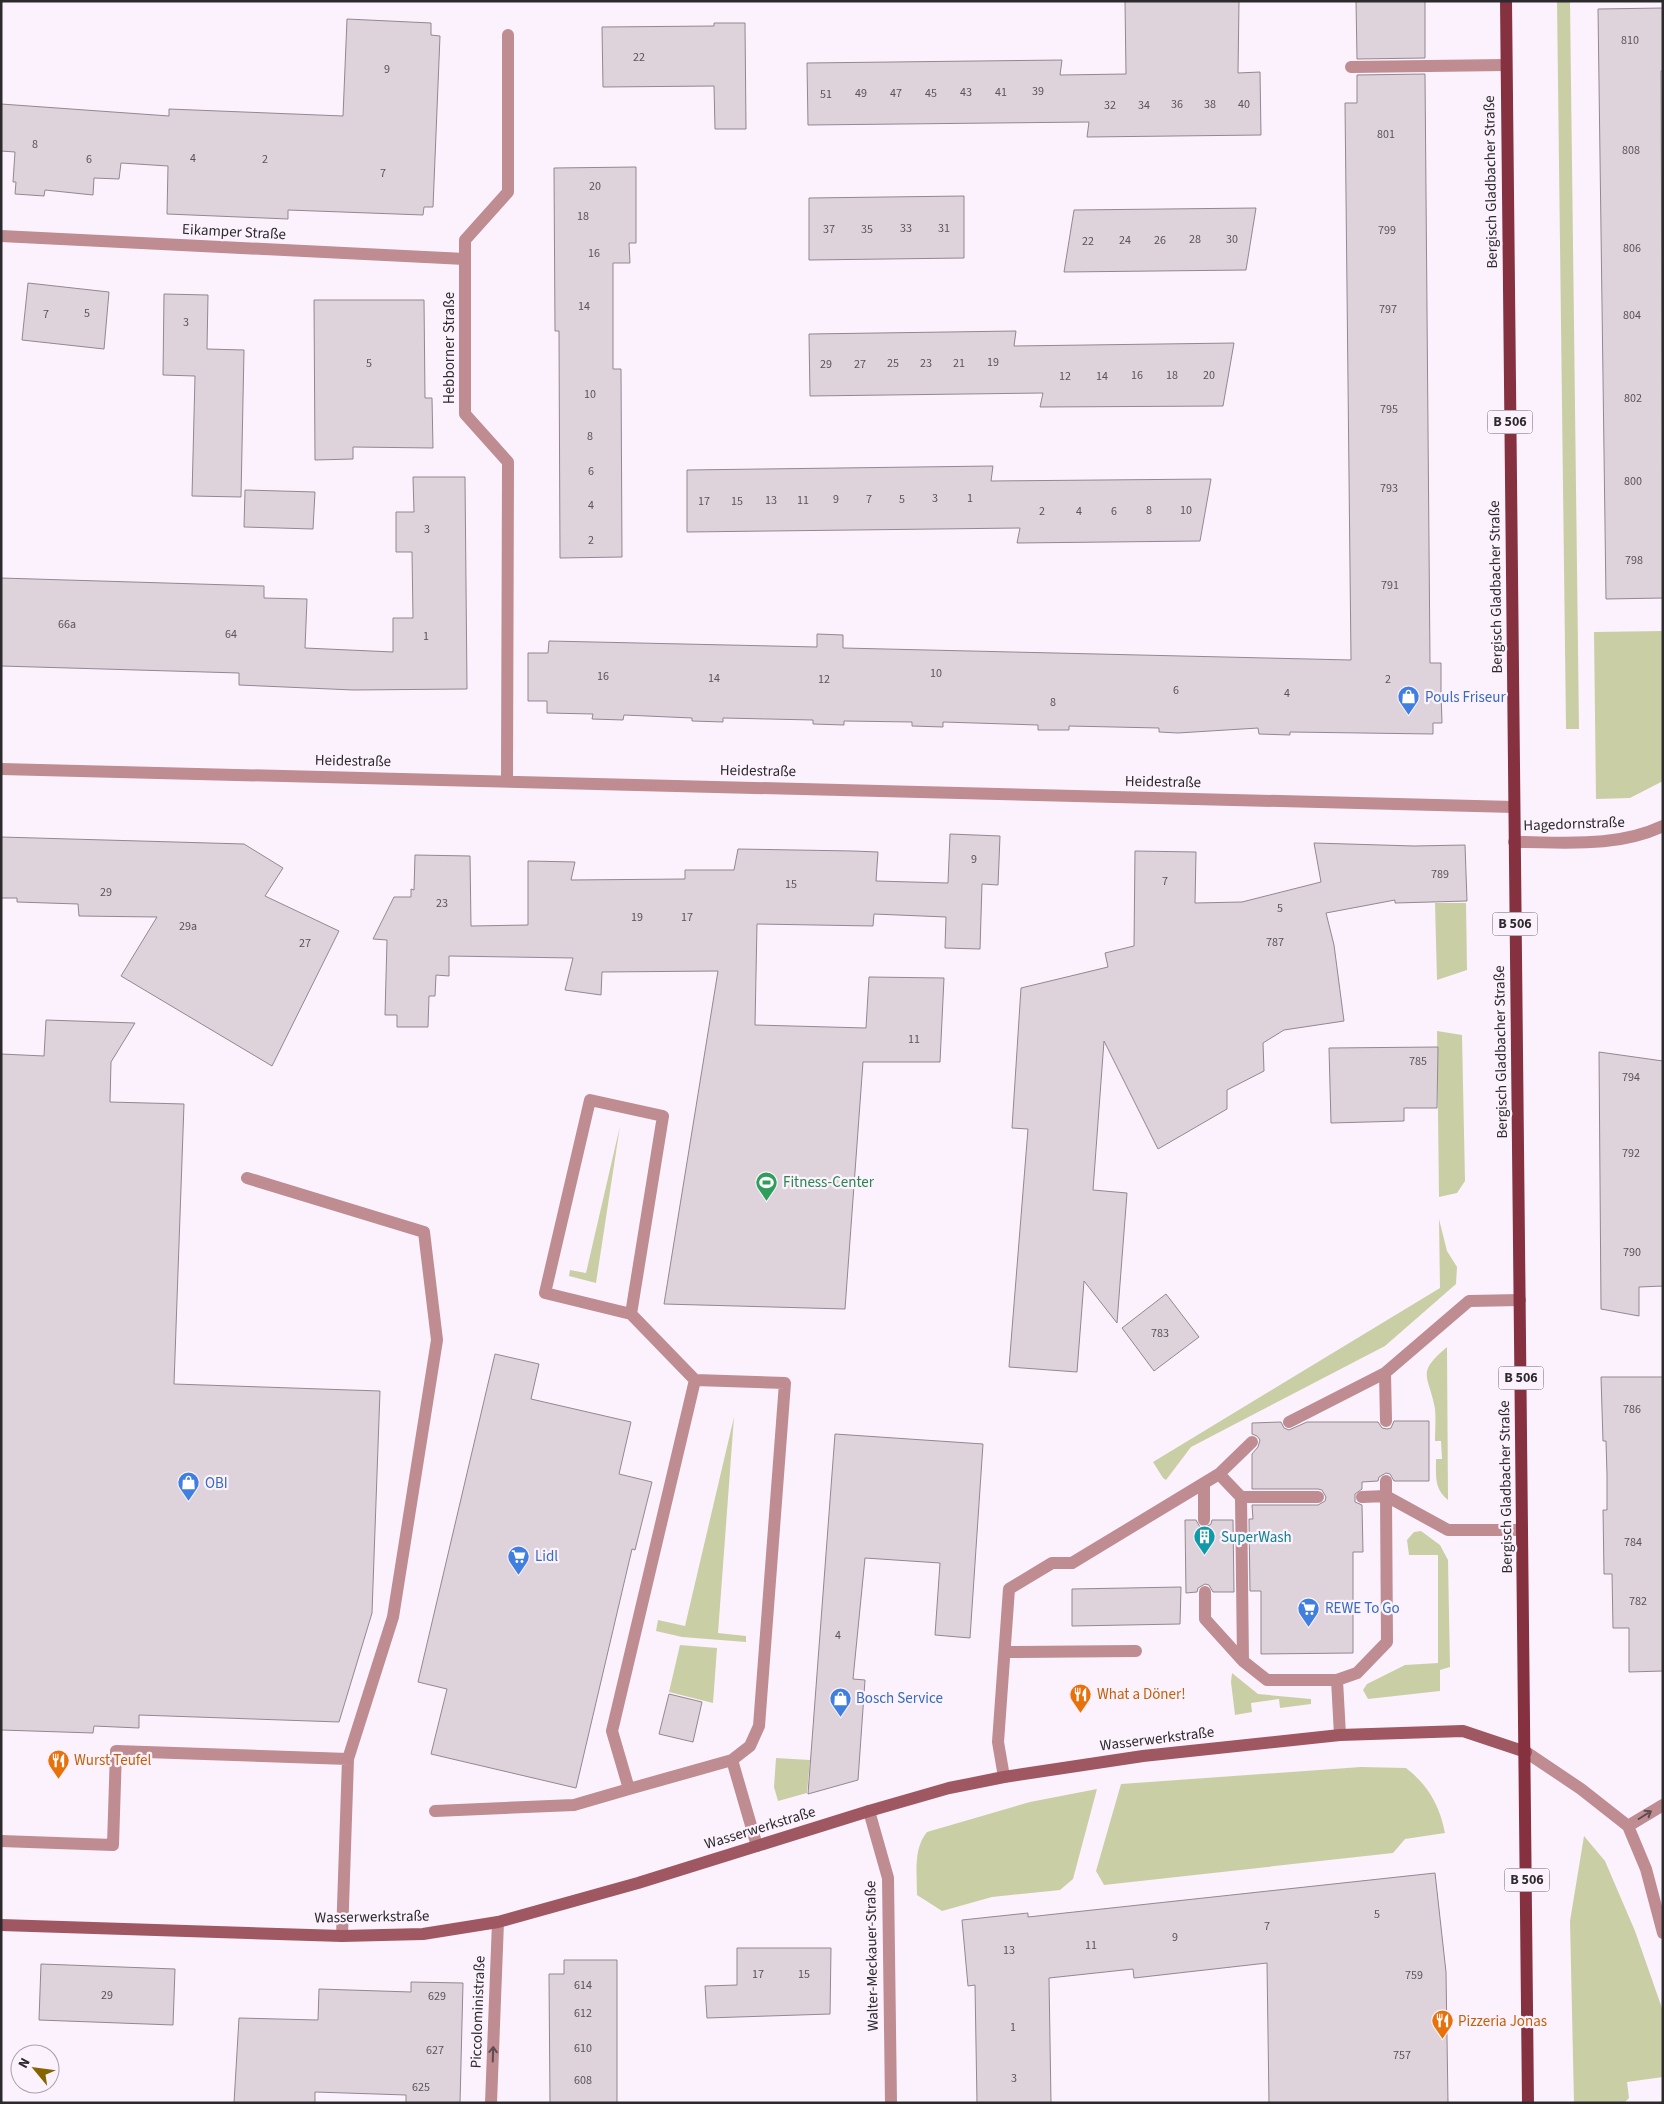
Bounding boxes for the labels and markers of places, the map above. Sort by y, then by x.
shop icon: Pouls Friseur [1397,685,1421,716]
place label: Pouls Friseur [1425,687,1506,708]
sports icon: Fitness-Center [755,1170,779,1201]
place label: Fitness-Center [783,1172,875,1193]
shop icon: OBI [177,1471,201,1502]
place label: OBI [205,1473,228,1494]
building icon: SuperWash [1193,1525,1217,1556]
place label: SuperWash [1221,1527,1292,1548]
supermarket icon: Lidl [507,1544,531,1575]
place label: Lidl [535,1546,558,1567]
supermarket icon: REWE To Go [1297,1596,1321,1627]
place label: REWE To Go [1325,1598,1400,1619]
restaurant icon: What a Döner! [1069,1682,1093,1713]
place label: What a Döner! [1097,1684,1185,1705]
shop icon: Bosch Service [828,1686,852,1717]
place label: Bosch Service [856,1688,943,1709]
restaurant icon: Wurst Teufel [46,1748,70,1779]
place label: Wurst Teufel [74,1750,151,1771]
restaurant icon: Pizzeria Jonas [1430,2009,1454,2040]
place label: Pizzeria Jonas [1458,2011,1547,2032]

